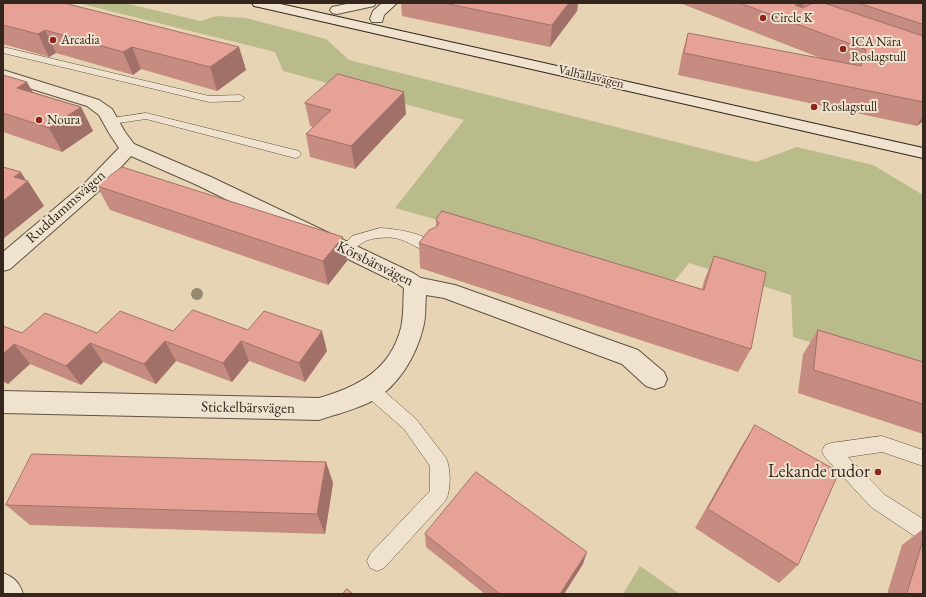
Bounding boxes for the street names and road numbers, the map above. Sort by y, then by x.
street label: Valhallavägen [557,62,625,92]
street label: Ruddammsvägen [23,167,109,247]
street label: Körsbärsvägen [334,238,416,290]
street label: Stickelbärsvägen [201,398,295,418]

